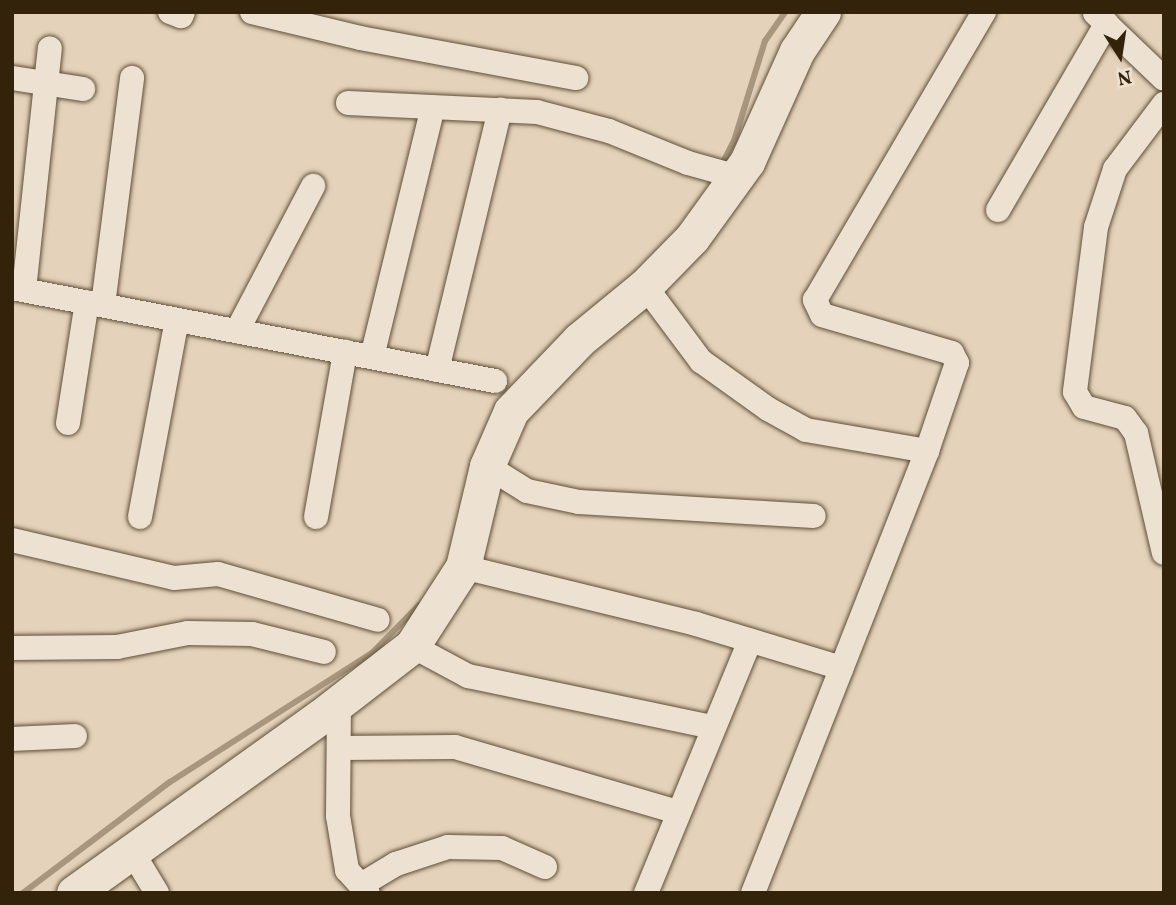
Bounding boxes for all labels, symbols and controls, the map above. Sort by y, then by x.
north arrow [1085,21,1155,91]
text: N [1115,62,1134,91]

